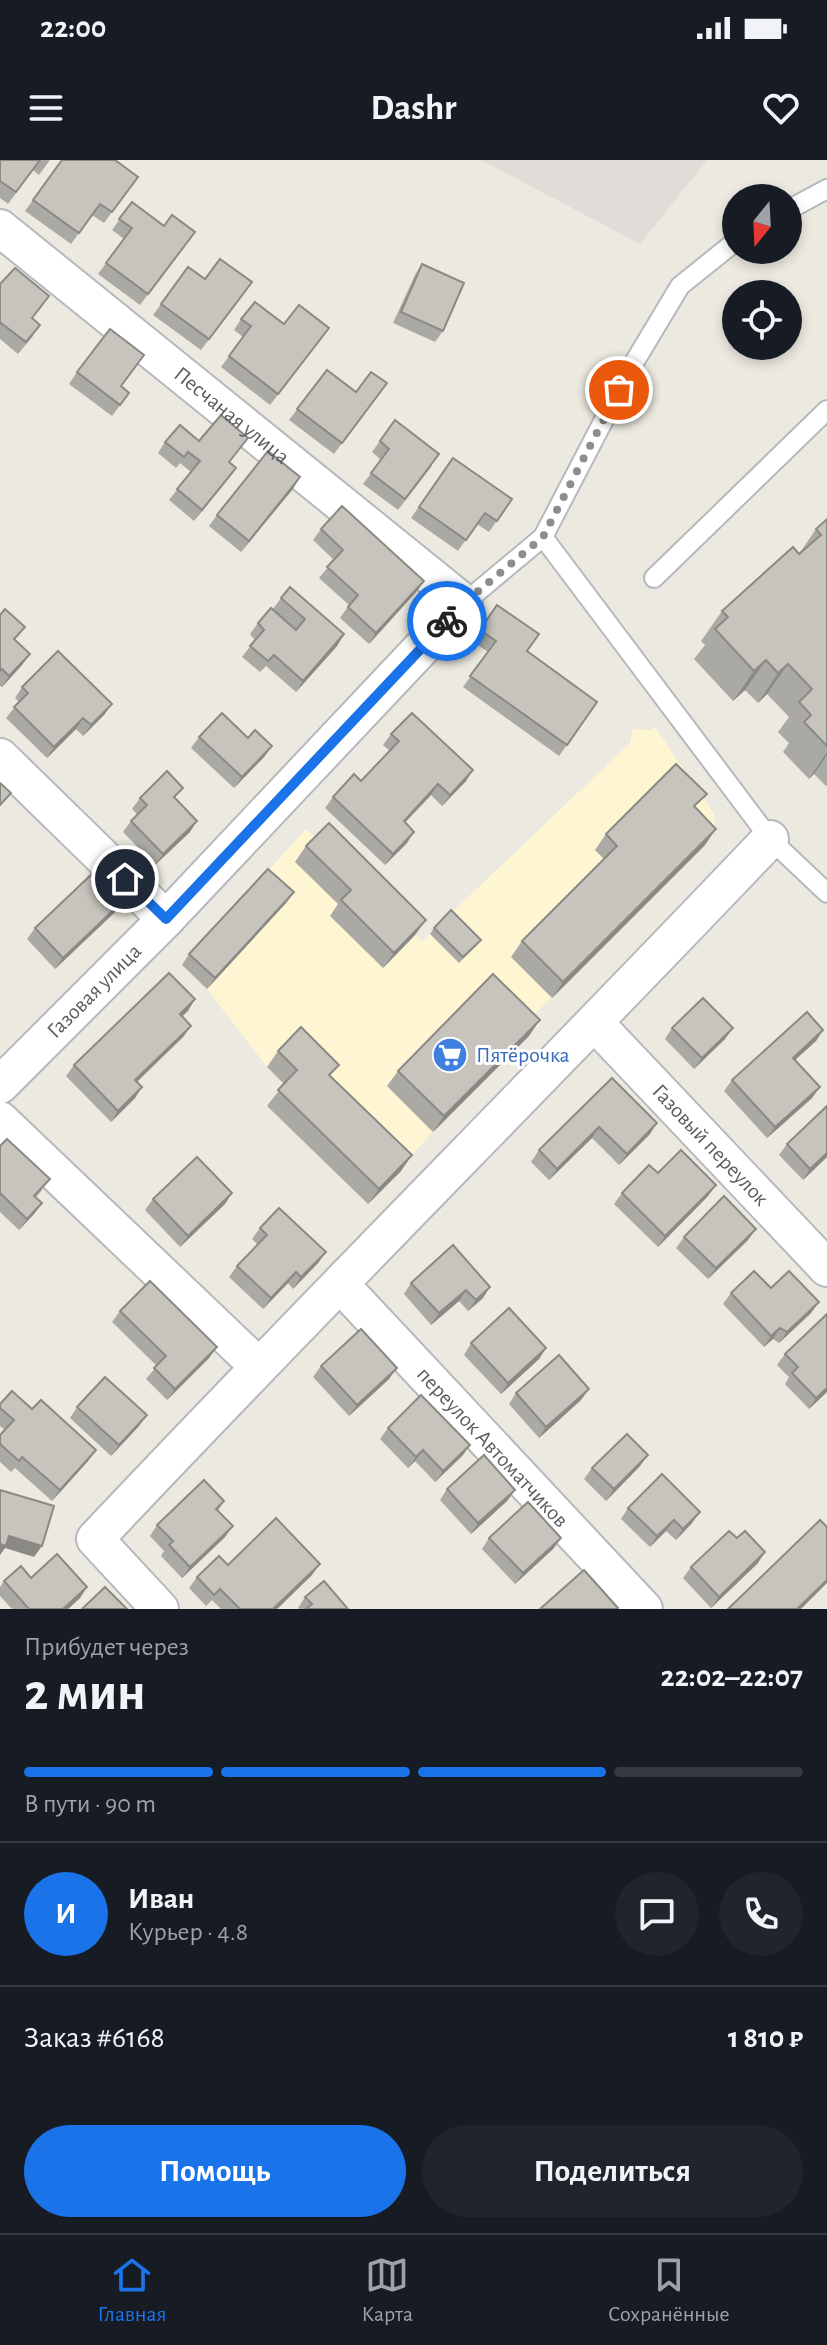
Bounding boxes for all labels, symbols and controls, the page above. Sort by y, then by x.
text: 22:00 [40,13,106,43]
icon: menu [24,86,68,130]
icon: heart [759,86,803,130]
text: Dashr [370,90,457,126]
north arrow [722,184,802,264]
map controls [722,184,802,360]
button: locate [722,280,802,360]
pin [585,356,653,424]
street label: Песчаная улица [170,362,294,468]
icon: bag [597,368,641,412]
courier [407,581,487,661]
icon: bike [425,599,469,643]
pin [91,845,159,913]
icon: home [103,857,147,901]
street label: Газовая улица [43,940,145,1042]
supermarket icon: Пятёрочка [431,1036,469,1074]
place label: Пятёрочка [476,1044,570,1066]
street label: Газовый переулок [648,1080,773,1210]
street label: переулок Автоматчиков [413,1363,573,1532]
text: Прибудет через [24,1634,189,1660]
text: 22:02–22:07 [661,1662,803,1692]
text: 2 мин [24,1667,146,1719]
text: В пути · 90 m [24,1791,156,1817]
button: chat [615,1872,699,1956]
button: phone [719,1872,803,1956]
text: Иван [128,1884,194,1914]
text: И [55,1899,77,1929]
text: Курьер · 4.8 [128,1919,248,1945]
text: Заказ #6168 [24,2023,165,2053]
text: 1 810 ₽ [728,2023,803,2053]
button: Помощь [24,2125,406,2217]
button: Поделиться [422,2125,803,2217]
tab: Главная [97,2253,167,2327]
tab: Карта [361,2253,413,2327]
tab: Сохранённые [608,2253,730,2327]

